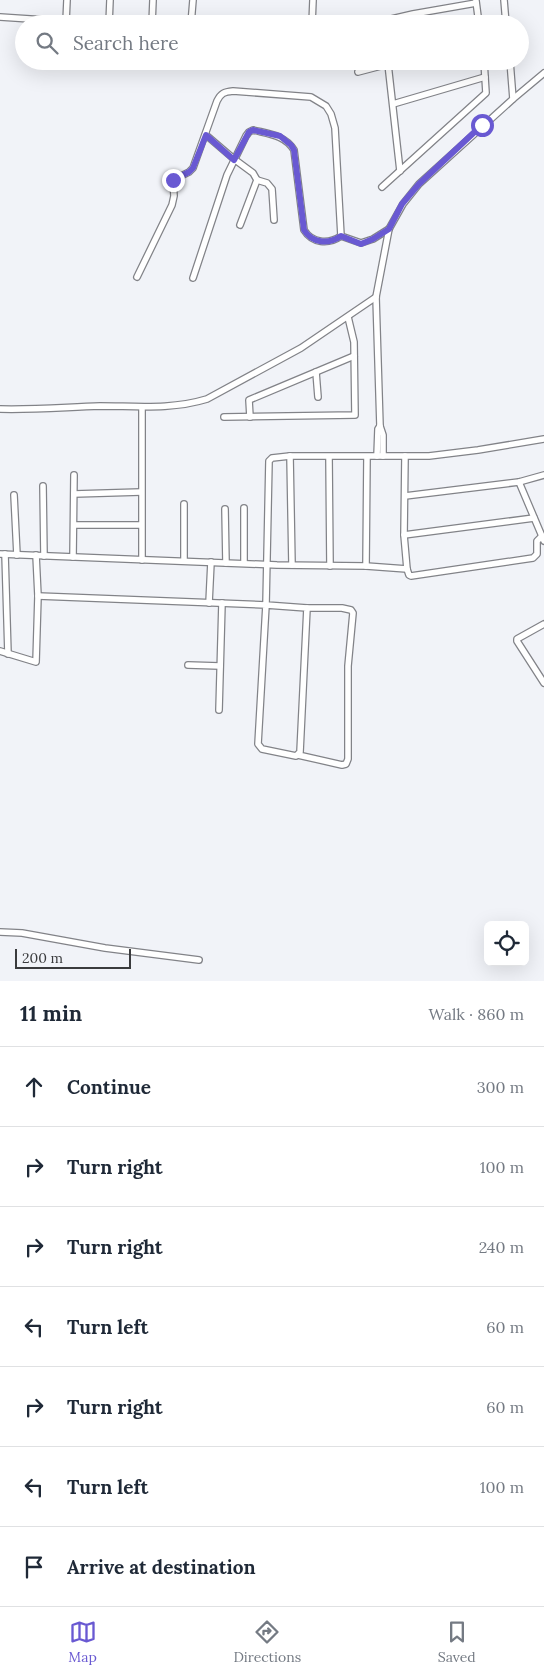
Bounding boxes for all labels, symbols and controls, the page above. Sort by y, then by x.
search box [15,15,529,70]
icon: search [33,29,61,57]
text: Search here [73,31,179,55]
route start [471,114,494,137]
route end [162,169,185,192]
map controls [484,921,529,966]
button: locate [484,921,529,966]
scale bar [15,946,131,969]
text: 200 m [22,949,63,967]
text: 11 min [20,1000,82,1027]
text: Walk · 860 m [428,1004,524,1024]
icon: ahead [20,1073,48,1101]
text: Continue [67,1075,151,1099]
text: 300 m [477,1077,524,1097]
icon: right [20,1153,48,1181]
text: Turn right [67,1155,163,1179]
text: 100 m [480,1157,524,1177]
icon: right [20,1233,48,1261]
text: Turn right [67,1235,163,1259]
text: 240 m [479,1237,524,1257]
icon: left [20,1313,48,1341]
text: Turn left [67,1315,148,1339]
text: 60 m [486,1317,524,1337]
icon: right [20,1393,48,1421]
text: Turn right [67,1395,163,1419]
text: 60 m [486,1397,524,1417]
icon: left [20,1473,48,1501]
text: Turn left [67,1475,148,1499]
text: 100 m [480,1477,524,1497]
icon: arrive [20,1553,48,1581]
text: Arrive at destination [67,1555,256,1579]
tab: Map [68,1618,97,1666]
tab: Directions [233,1618,301,1666]
tab: Saved [438,1618,476,1666]

